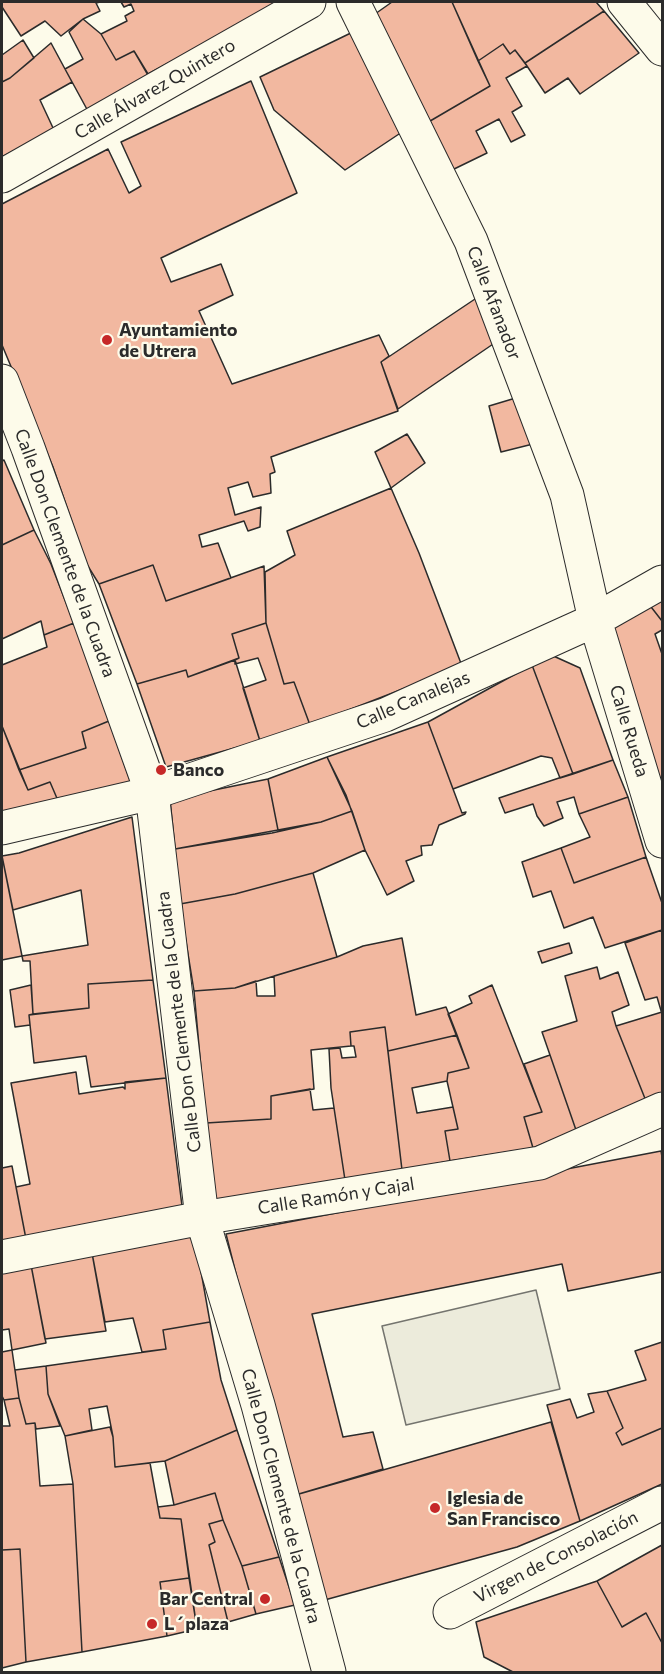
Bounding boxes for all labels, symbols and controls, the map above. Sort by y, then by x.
street label: Calle Álvarez Quintero [71,34,239,144]
street label: Calle Afanador [462,243,526,363]
place label: Ayuntamiento de Utrera [119,319,238,362]
marker: Ayuntamiento de Utrera [100,333,114,347]
street label: Calle Don Clemente de la Cuadra [10,426,120,680]
street label: Calle Canalejas [353,666,473,734]
street label: Calle Rueda [605,682,653,780]
place label: Banco [173,759,224,781]
marker: Banco [154,763,168,777]
street label: Calle Don Clemente de la Cuadra [152,890,206,1154]
street label: Calle Ramón y Cajal [256,1173,416,1219]
street label: Calle Don Clemente de la Cuadra [237,1366,325,1626]
place label: Iglesia de San Francisco [447,1487,560,1530]
marker: Iglesia de San Francisco [428,1501,442,1515]
street label: Virgen de Consolación [470,1506,642,1608]
place label: Bar Central [159,1588,253,1610]
marker: Bar Central [258,1592,272,1606]
place label: L´plaza [164,1613,229,1635]
marker: L´plaza [145,1617,159,1631]

